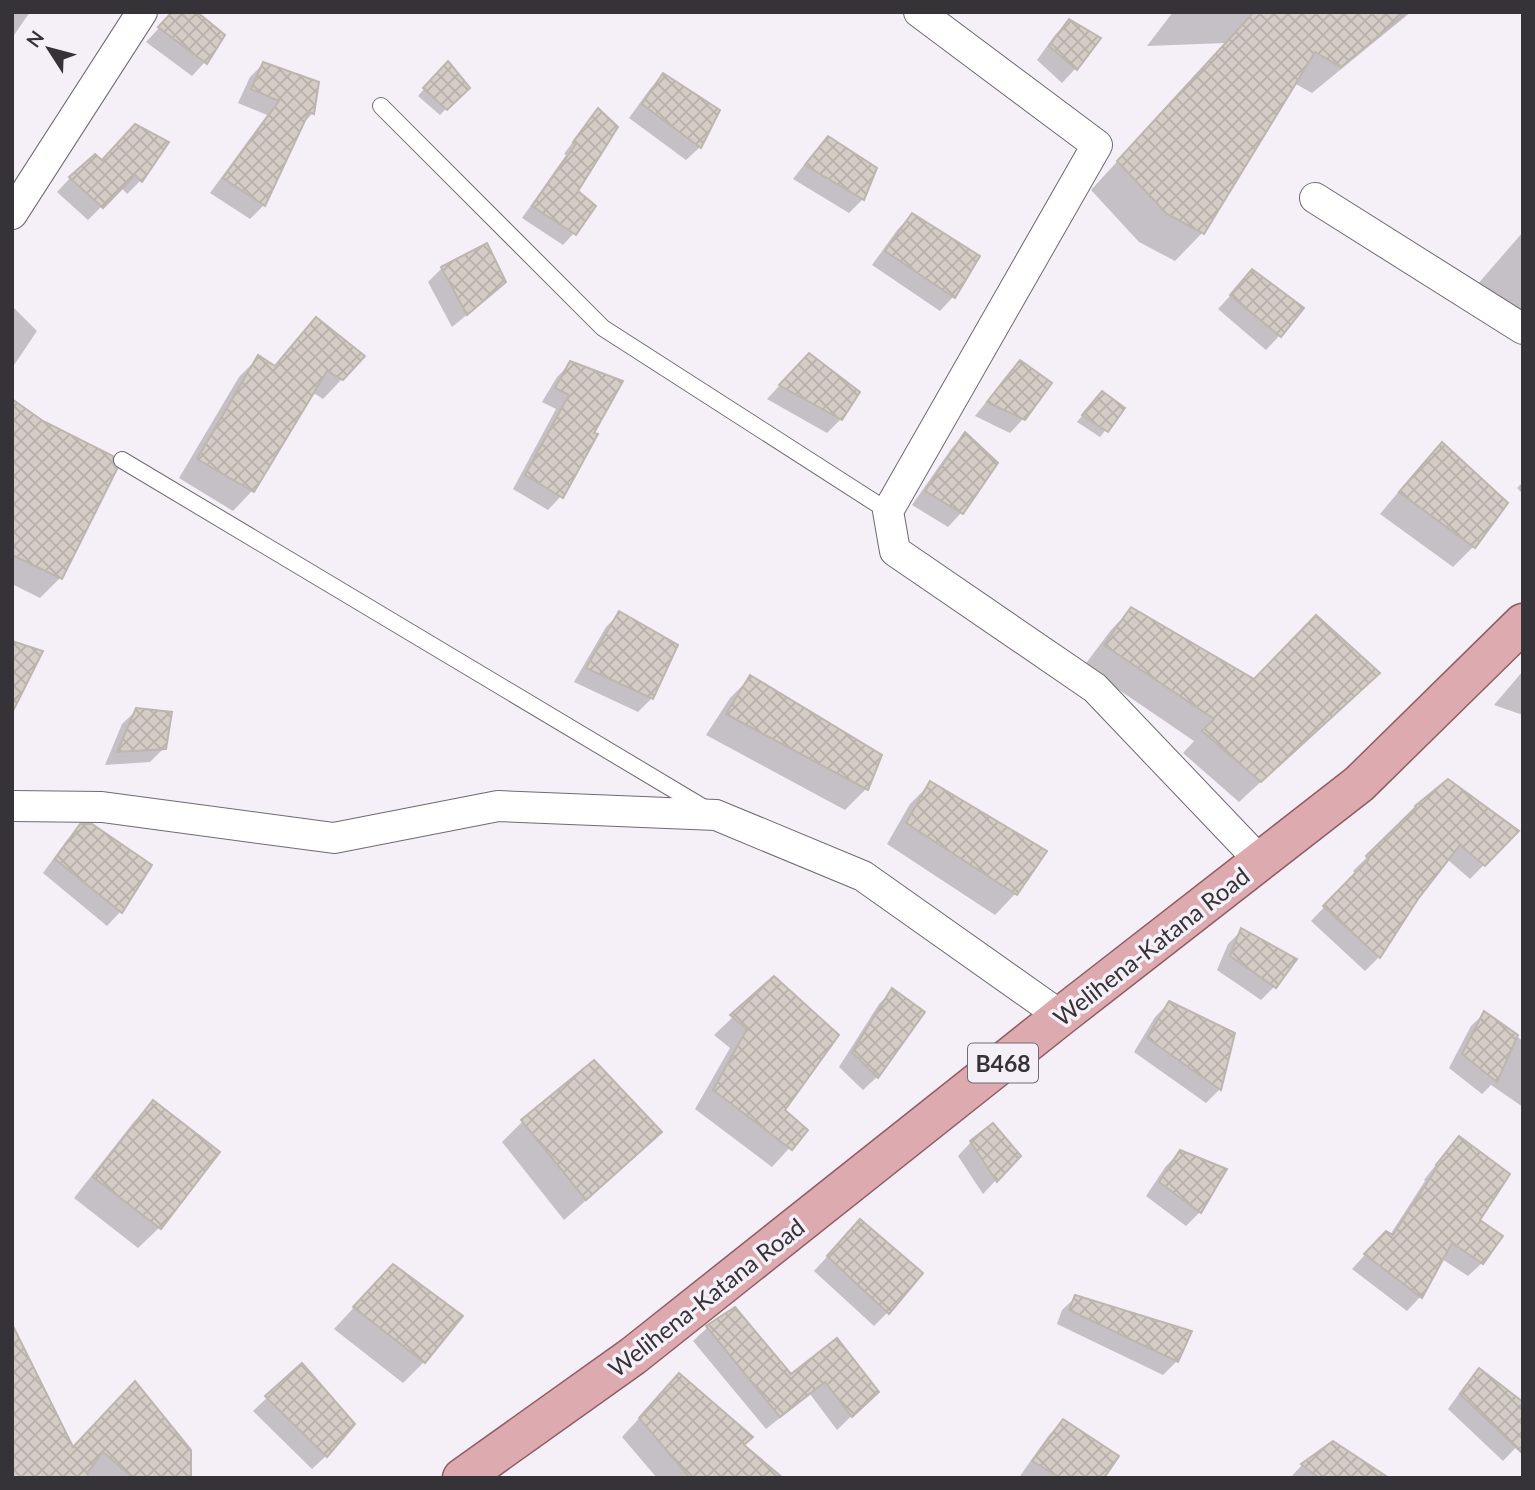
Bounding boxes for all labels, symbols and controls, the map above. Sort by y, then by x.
north arrow [14,14,84,84]
text: N [21,26,48,51]
street label: Welihena-Katana Road [1047,860,1255,1032]
road number: B468 [968,1044,1038,1082]
street label: Welihena-Katana Road [602,1211,810,1383]

